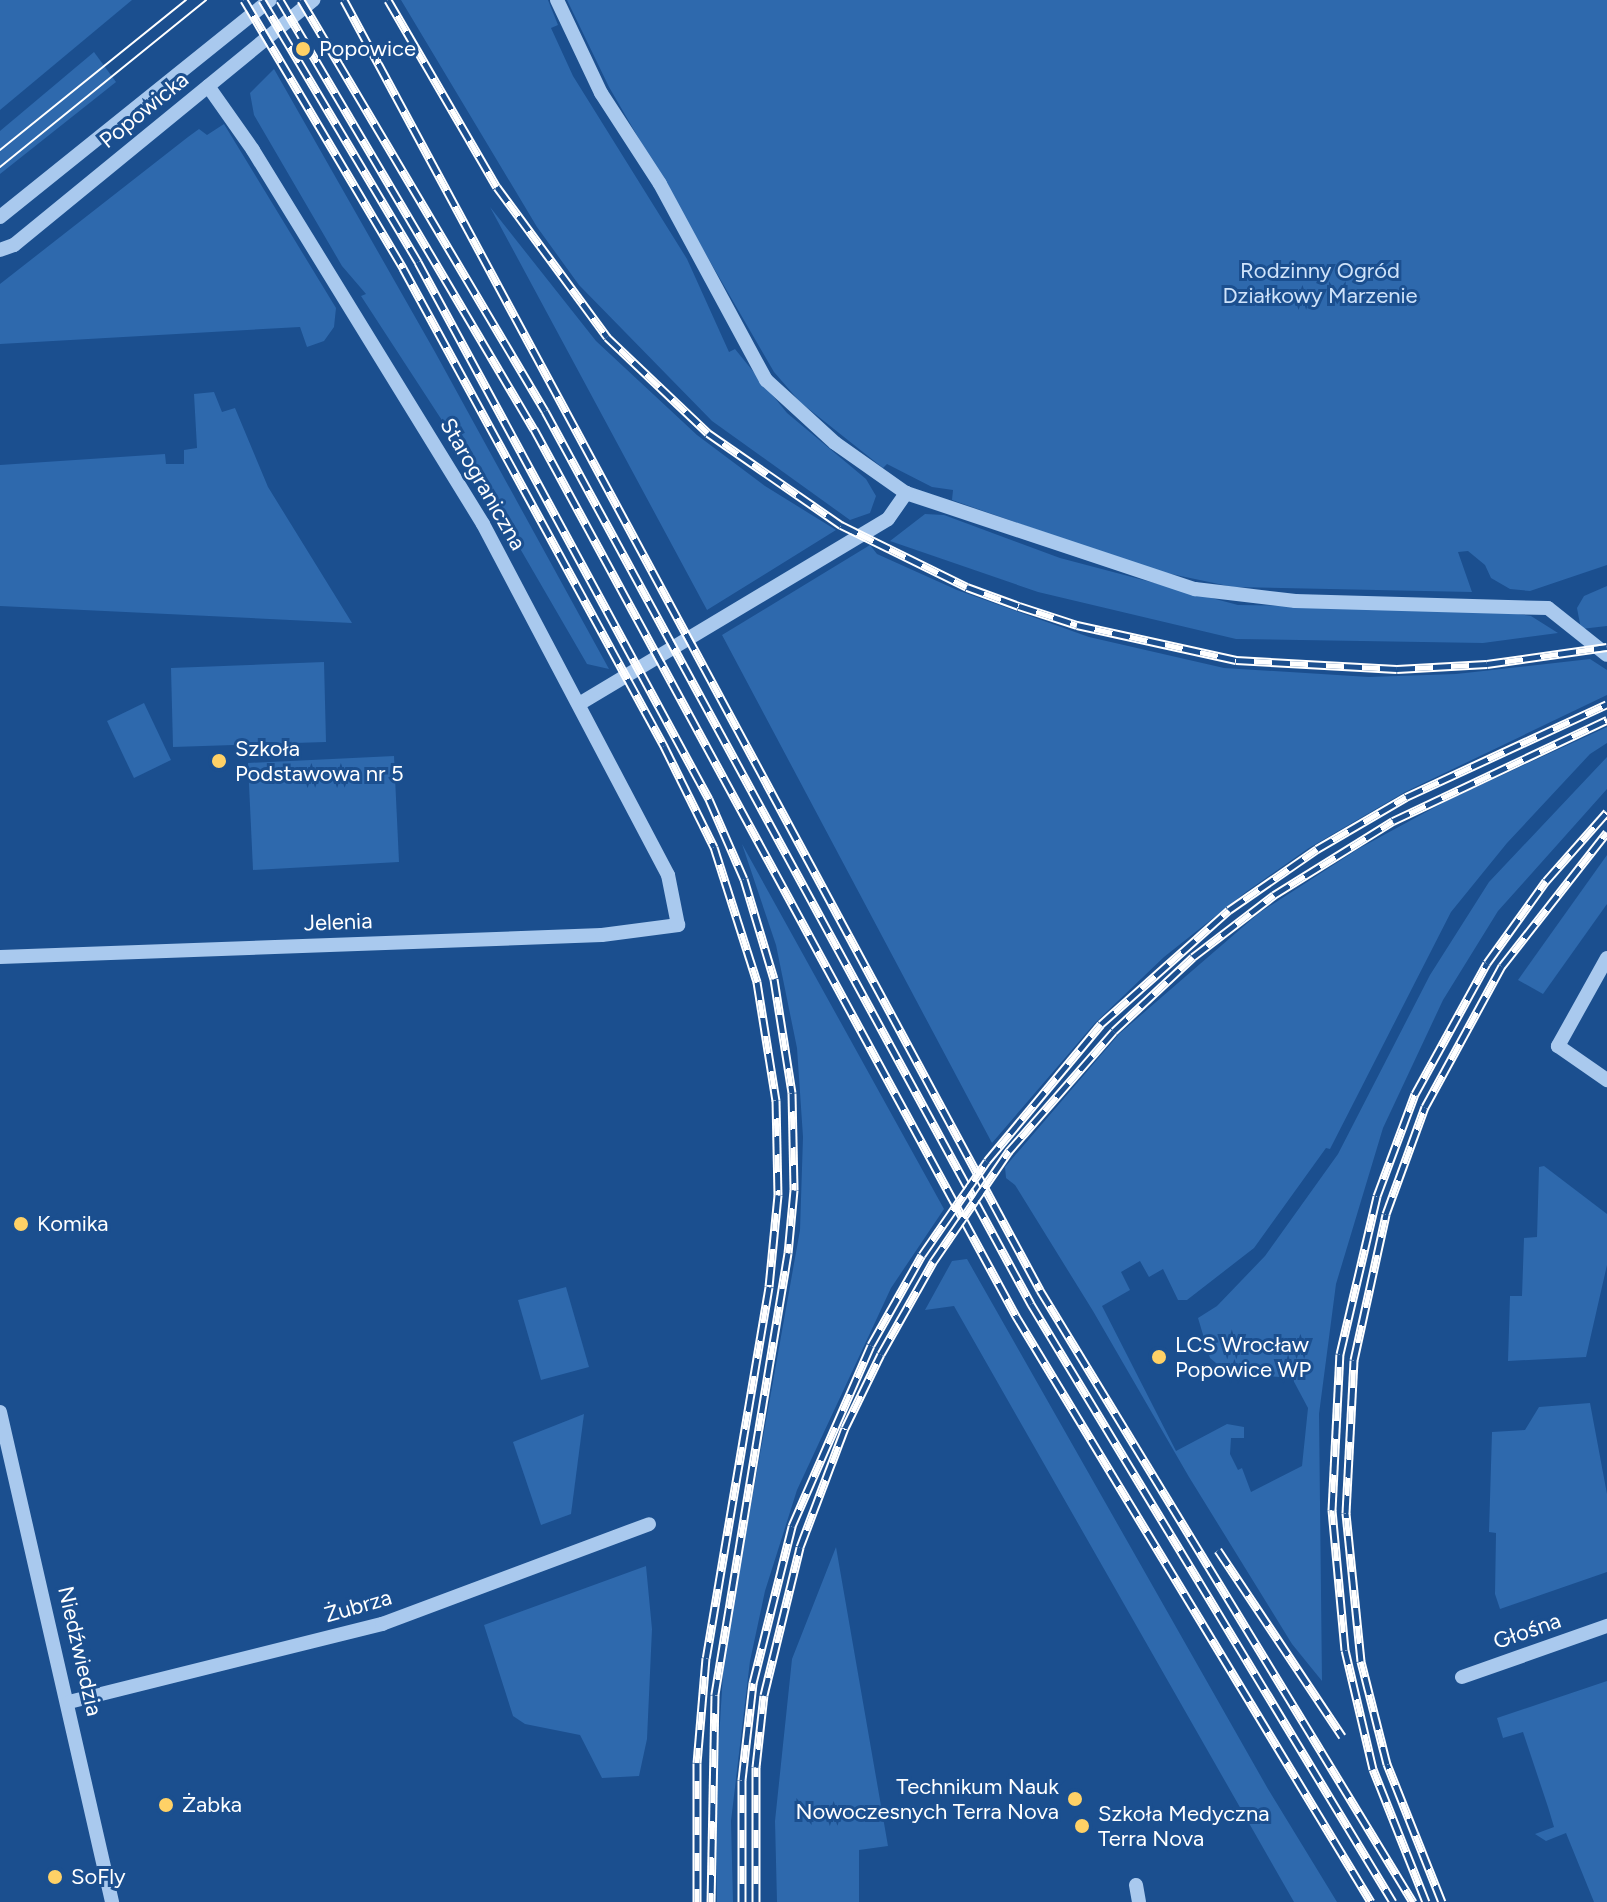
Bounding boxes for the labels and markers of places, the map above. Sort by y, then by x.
place label: Popowice [319,36,416,62]
marker: Popowice [294,40,312,58]
place label: Szkoła Podstawowa nr 5 [235,735,404,786]
marker: Szkoła Podstawowa nr 5 [210,752,228,770]
place label: Komika [37,1211,108,1237]
marker: Komika [12,1215,30,1233]
place label: LCS Wrocław Popowice WP [1175,1331,1311,1382]
marker: LCS Wrocław Popowice WP [1150,1348,1168,1366]
place label: Technikum Nauk Nowoczesnych Terra Nova [796,1773,1059,1824]
marker: Technikum Nauk Nowoczesnych Terra Nova [1066,1790,1084,1808]
place label: Żabka [182,1792,242,1818]
marker: Żabka [157,1796,175,1814]
place label: Szkoła Medyczna Terra Nova [1098,1800,1269,1852]
marker: Szkoła Medyczna Terra Nova [1073,1817,1091,1835]
place label: SoFly [71,1864,126,1890]
marker: SoFly [46,1868,64,1886]

